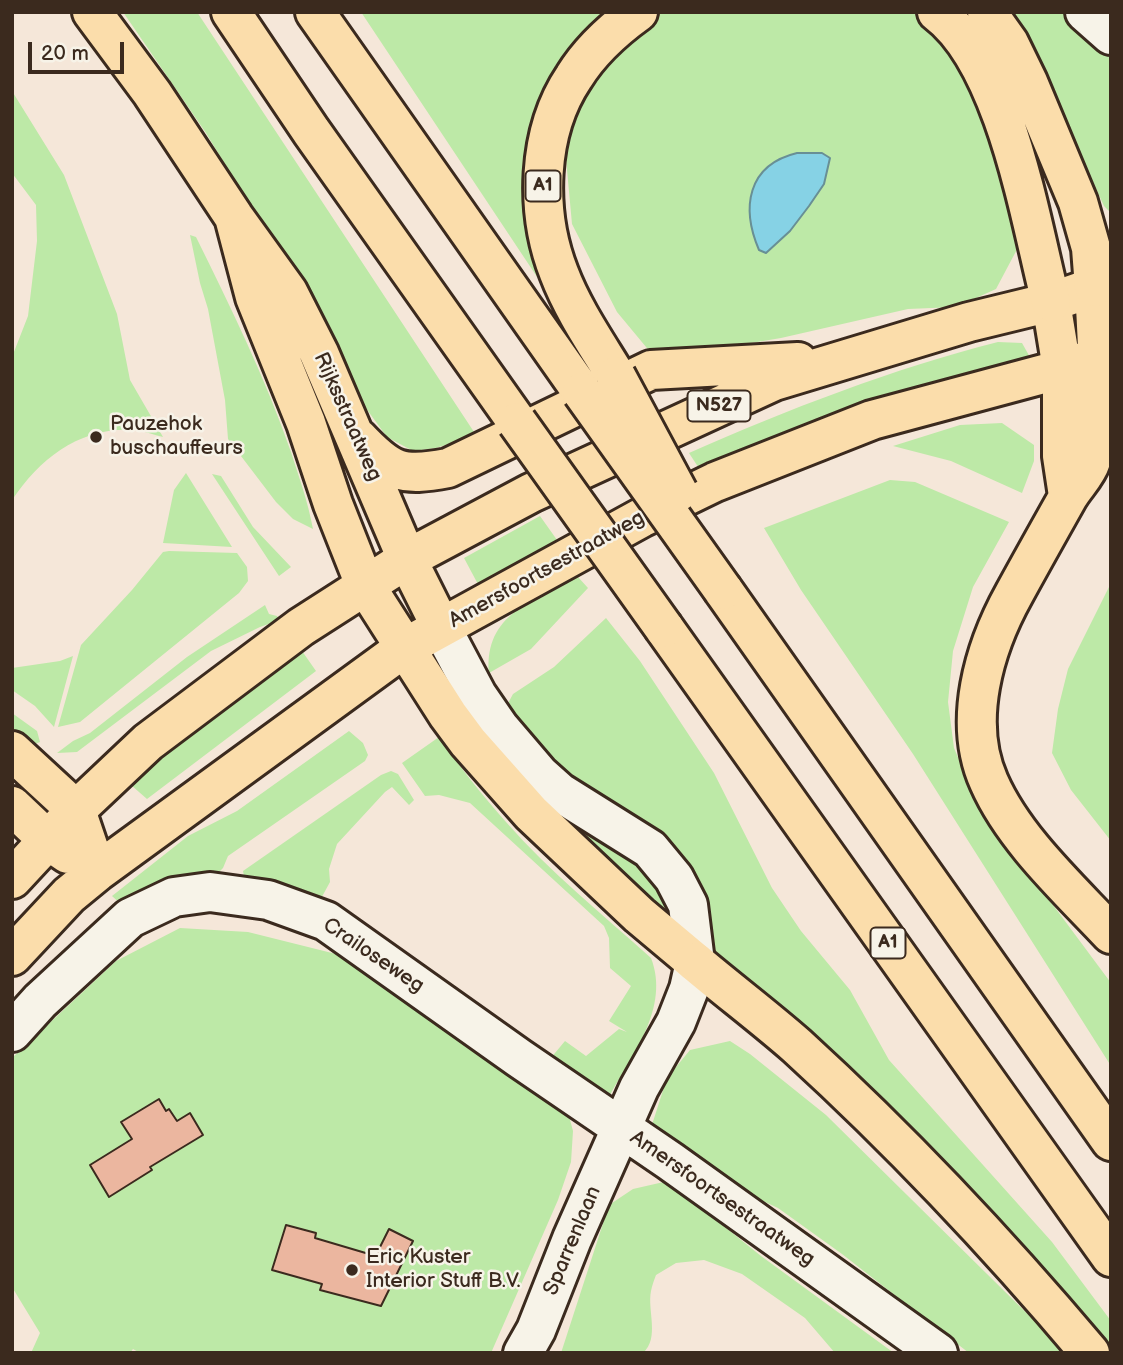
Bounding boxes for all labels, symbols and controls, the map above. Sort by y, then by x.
scale bar [32,28,128,72]
text: 20 m [41,41,89,66]
road number: A1 [526,170,560,202]
street label: Rijksstraatweg [307,349,387,485]
road number: N527 [688,390,750,422]
place label: Pauzehok buschauffeurs [110,412,243,462]
marker: Pauzehok buschauffeurs [88,429,104,445]
street label: Amersfoortsestraatweg [445,506,649,634]
street label: Crailoseweg [318,913,428,999]
road number: A1 [870,928,906,959]
street label: Amersfoortsestraatweg [625,1126,819,1272]
street label: Sparrenlaan [539,1183,607,1299]
place label: Eric Kuster Interior Stuff B.V. [366,1245,521,1295]
marker: Eric Kuster Interior Stuff B.V. [344,1262,360,1278]

